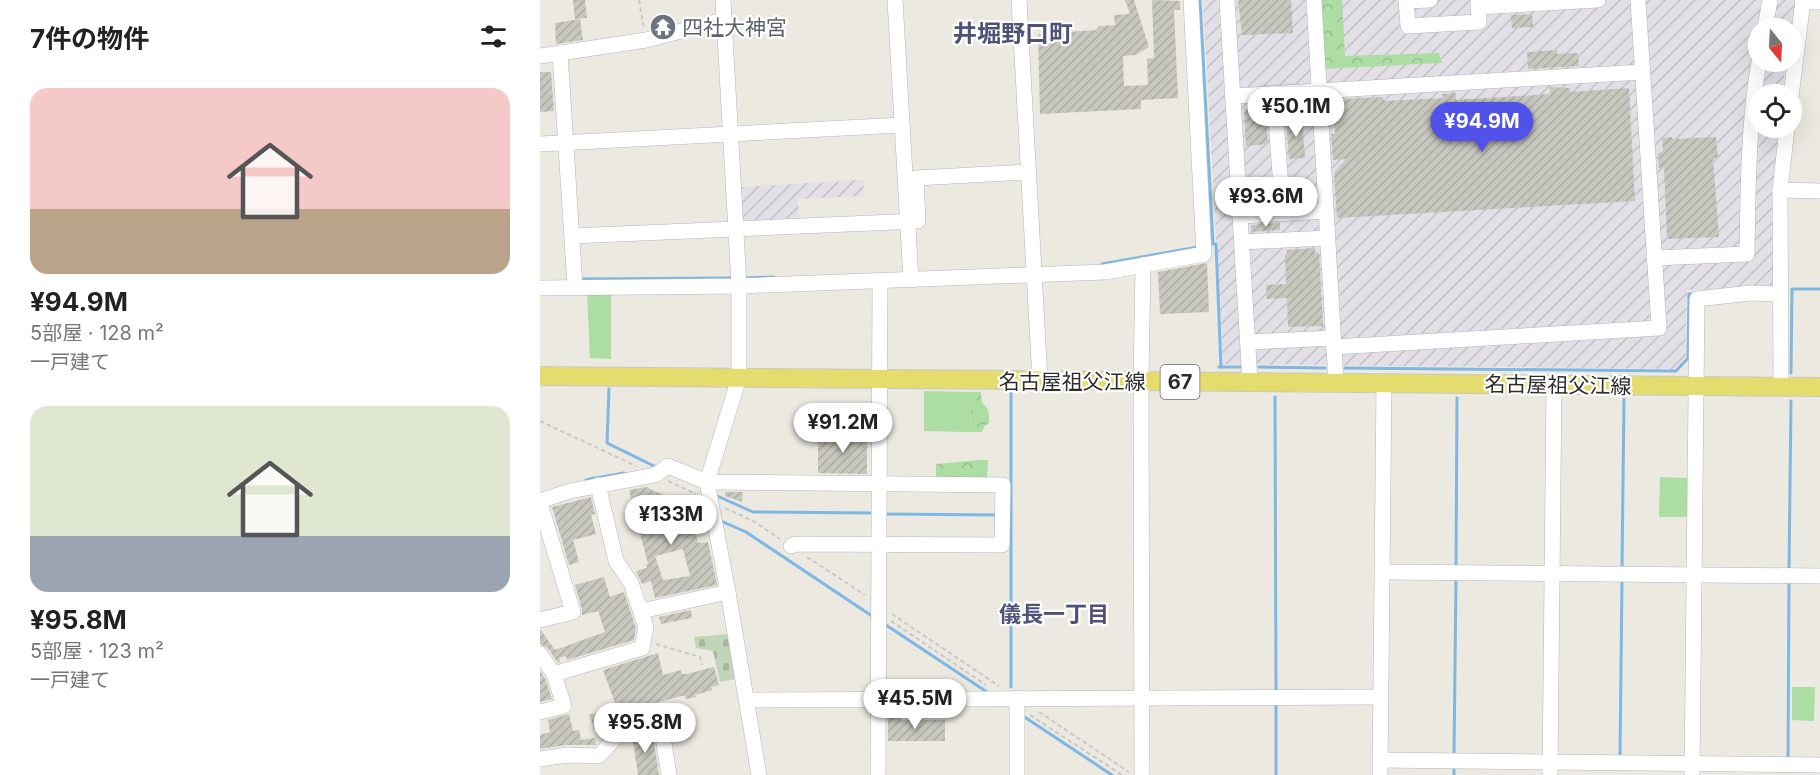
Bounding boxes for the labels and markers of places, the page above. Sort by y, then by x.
temple icon: 四社大神宮 [648,12,678,42]
place label: 四社大神宮 [682,15,787,40]
pin: ¥50.1M [1247,87,1345,138]
pin: ¥94.9M [1433,102,1531,153]
pin: ¥93.6M [1217,177,1315,228]
pin: ¥91.2M [794,403,892,454]
pin: ¥133M [629,495,713,546]
pin: ¥45.5M [866,679,964,730]
pin: ¥95.8M [596,703,694,754]

